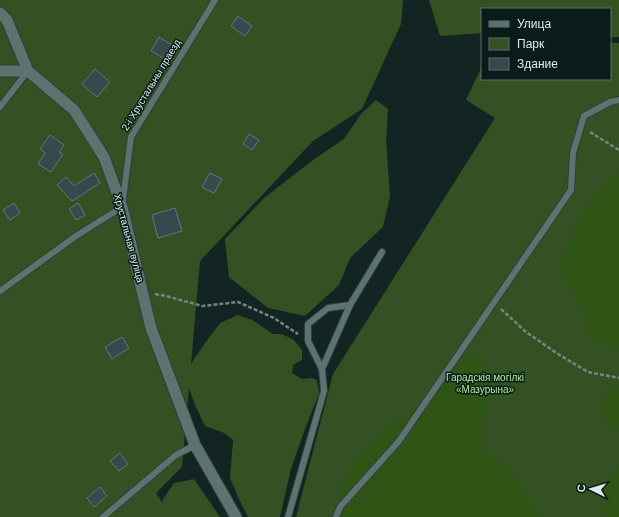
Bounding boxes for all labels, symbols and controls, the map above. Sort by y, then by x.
legend [481,8,611,80]
text: Улица [517,17,551,31]
street label: 2-і Хрустальны праезд [119,37,183,133]
text: Парк [517,37,545,51]
text: Здание [517,57,558,71]
street label: Хрустальная вуліца [112,192,146,284]
park label: Гарадскія могілкі «Мазурына» [446,372,524,395]
north arrow [571,469,611,509]
text: С [575,484,587,493]

